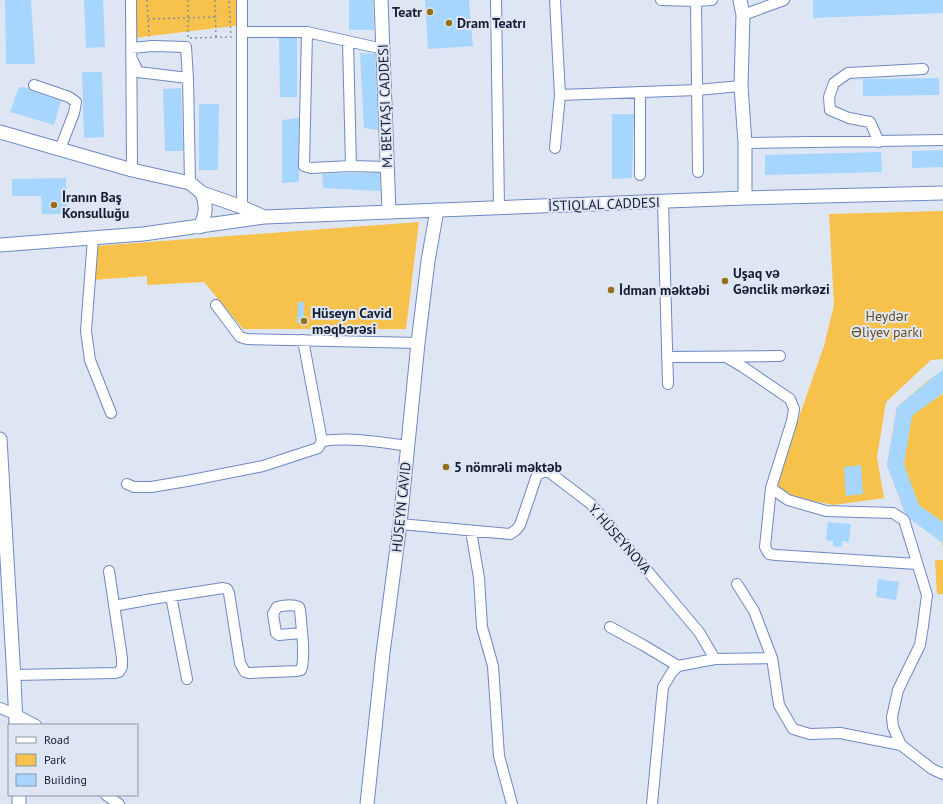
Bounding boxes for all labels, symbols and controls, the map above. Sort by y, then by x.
place label: Teatr [392,3,422,21]
marker: Teatr [425,7,435,17]
place label: Dram Teatrı [457,14,526,32]
marker: Dram Teatrı [444,18,454,28]
street label: M. BEKTAŞI CADDESI [374,44,396,168]
place label: İranın Baş Konsulluğu [62,188,129,222]
street label: İSTIQLAL CADDESI [548,193,660,215]
marker: İranın Baş Konsulluğu [49,200,59,210]
place label: Uşaq və Gənclik mərkəzi [733,264,830,298]
marker: Uşaq və Gənclik mərkəzi [720,276,730,286]
place label: İdman məktəbi [619,281,710,299]
marker: İdman məktəbi [606,285,616,295]
place label: Hüseyn Cavid məqbərəsi [312,304,392,338]
park label: Heydər Əliyev parkı [851,307,923,341]
marker: Hüseyn Cavid məqbərəsi [299,316,309,326]
place label: 5 nömrəli məktəb [454,458,563,476]
street label: HÜSEYN CAVID [387,461,415,553]
marker: 5 nömrəli məktəb [441,462,451,472]
street label: Y. HÜSEYNOVA [585,500,656,578]
legend [8,724,138,796]
text: Road [44,732,69,747]
text: Park [44,752,66,767]
text: Building [44,772,87,787]

